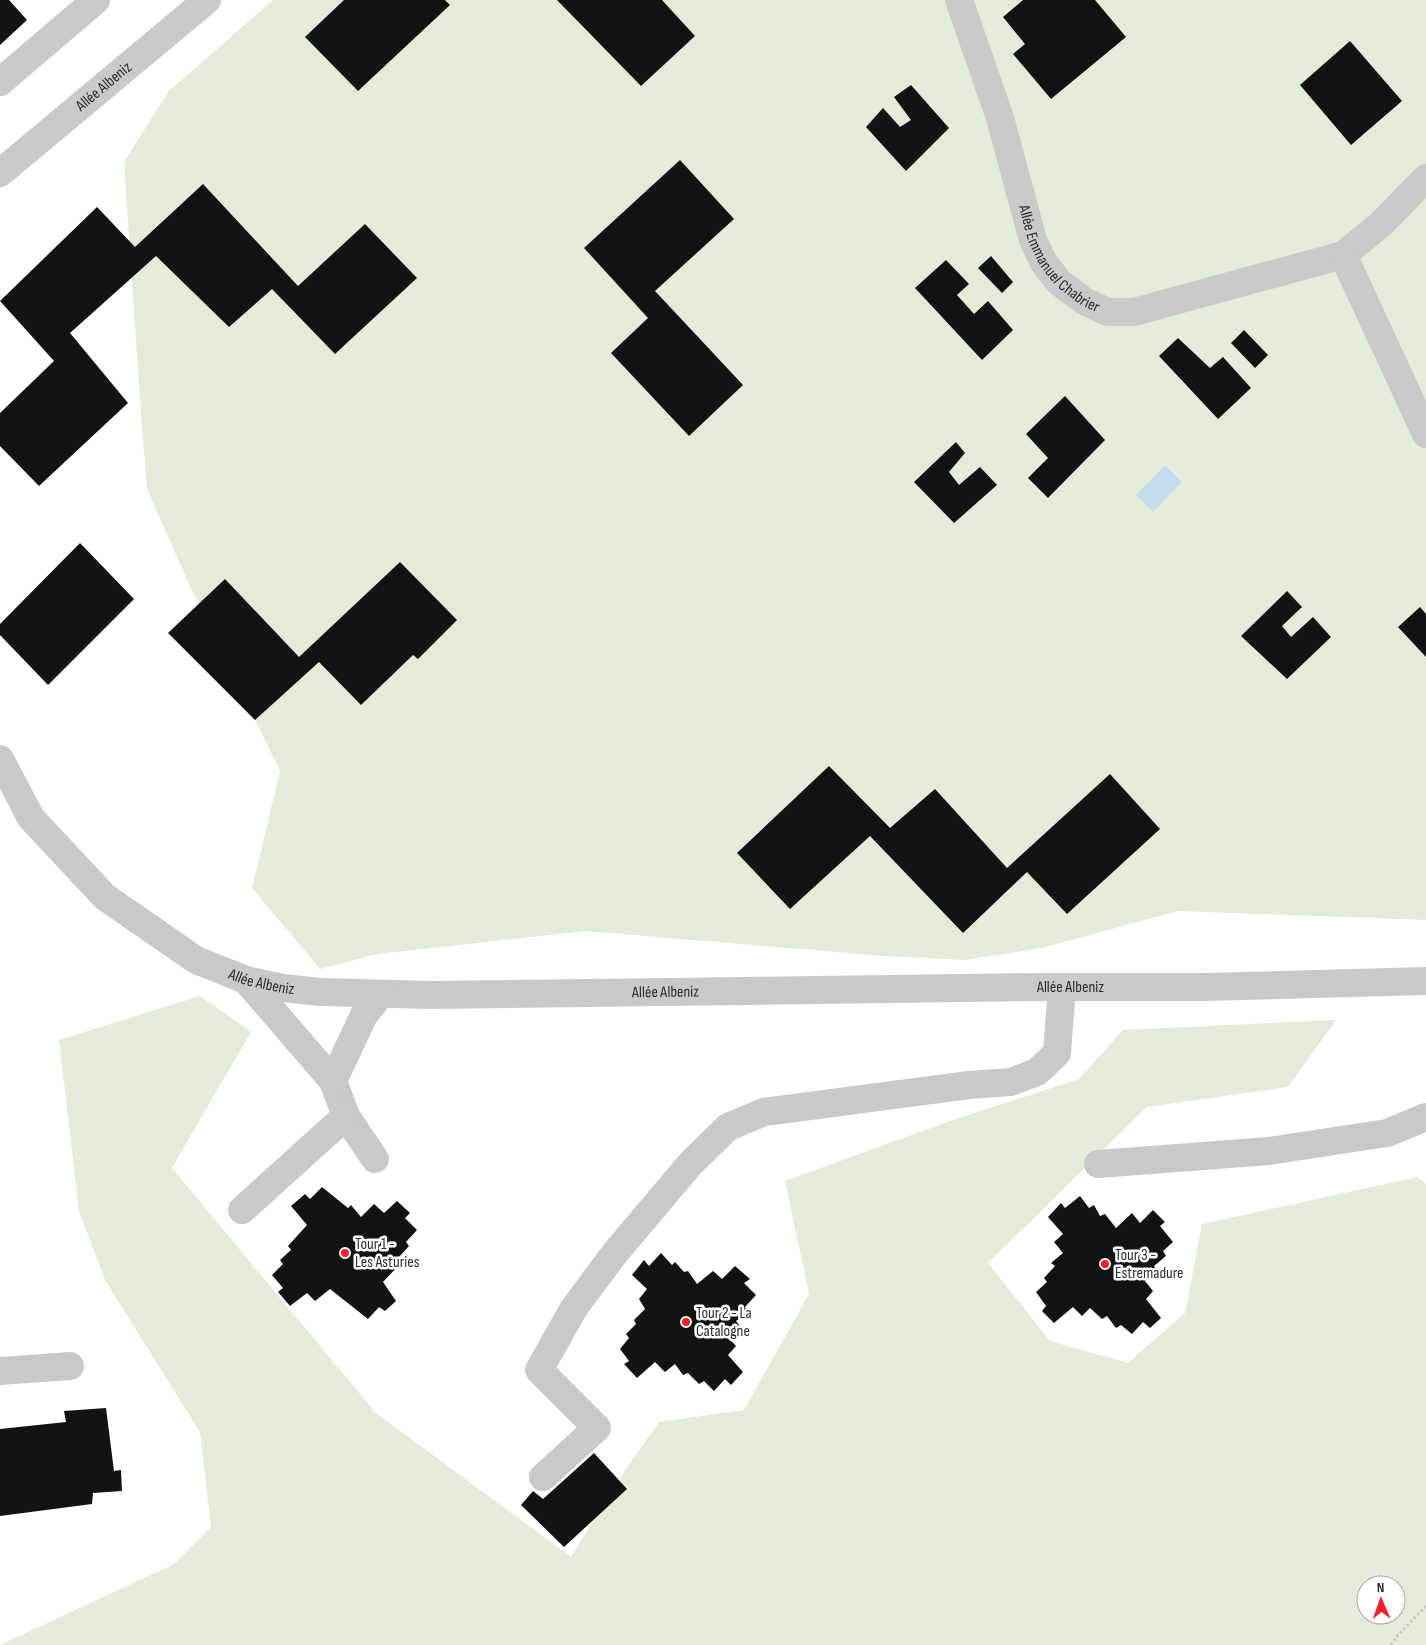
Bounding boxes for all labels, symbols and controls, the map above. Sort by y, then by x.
street label: Allée Albeniz [71,57,136,116]
street label: Allée Emmanuel Chabrier [1014,202,1103,317]
street label: Allée Albeniz [225,964,296,999]
street label: Allée Albeniz [1036,977,1104,997]
street label: Allée Albeniz [631,982,699,1002]
place label: Tour 1 - Les Asturies [355,1235,420,1272]
place label: Tour 3 - Estremadure [1115,1246,1184,1283]
marker: Tour 1 - Les Asturies [339,1247,351,1259]
marker: Tour 3 - Estremadure [1099,1258,1111,1270]
place label: Tour 2 - La Catalogne [696,1304,752,1341]
marker: Tour 2 - La Catalogne [680,1316,692,1328]
north arrow [1356,1575,1406,1625]
text: N [1377,1579,1385,1596]

